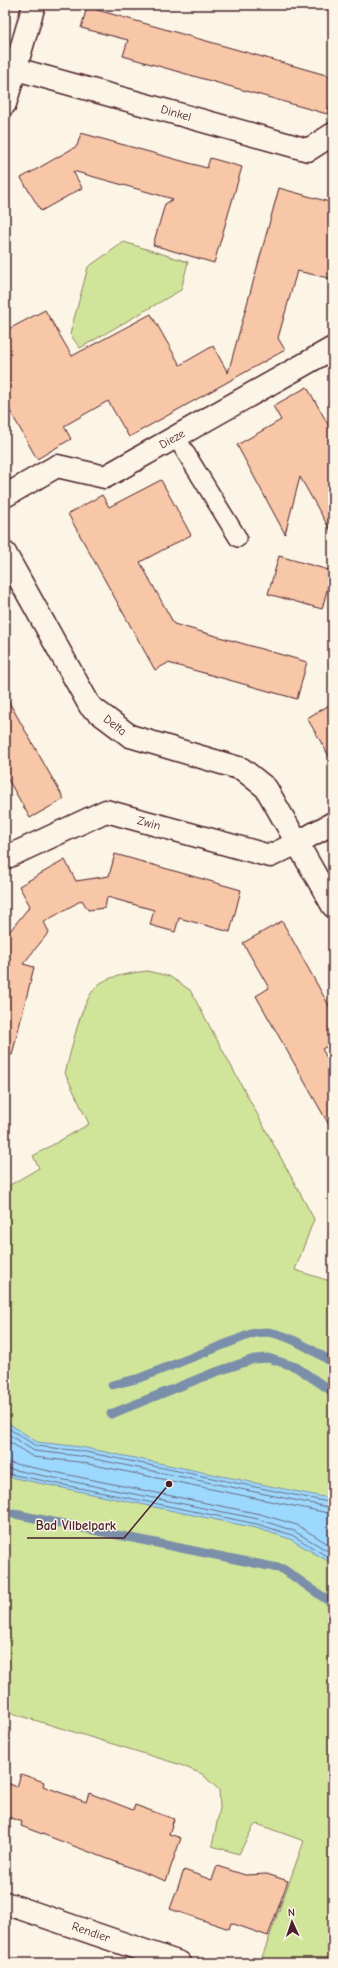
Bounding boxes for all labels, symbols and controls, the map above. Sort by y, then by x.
street label: Dinkel [159,102,193,124]
street label: Dieze [157,426,187,452]
street label: Delta [101,712,129,738]
street label: Zwin [136,813,162,833]
callout: Bad Vilbelpark [27,1513,124,1538]
text: Bad Vilbelpark [36,1518,117,1533]
north arrow [272,1902,312,1942]
text: N [288,1906,295,1919]
street label: Rendier [70,1919,112,1945]

